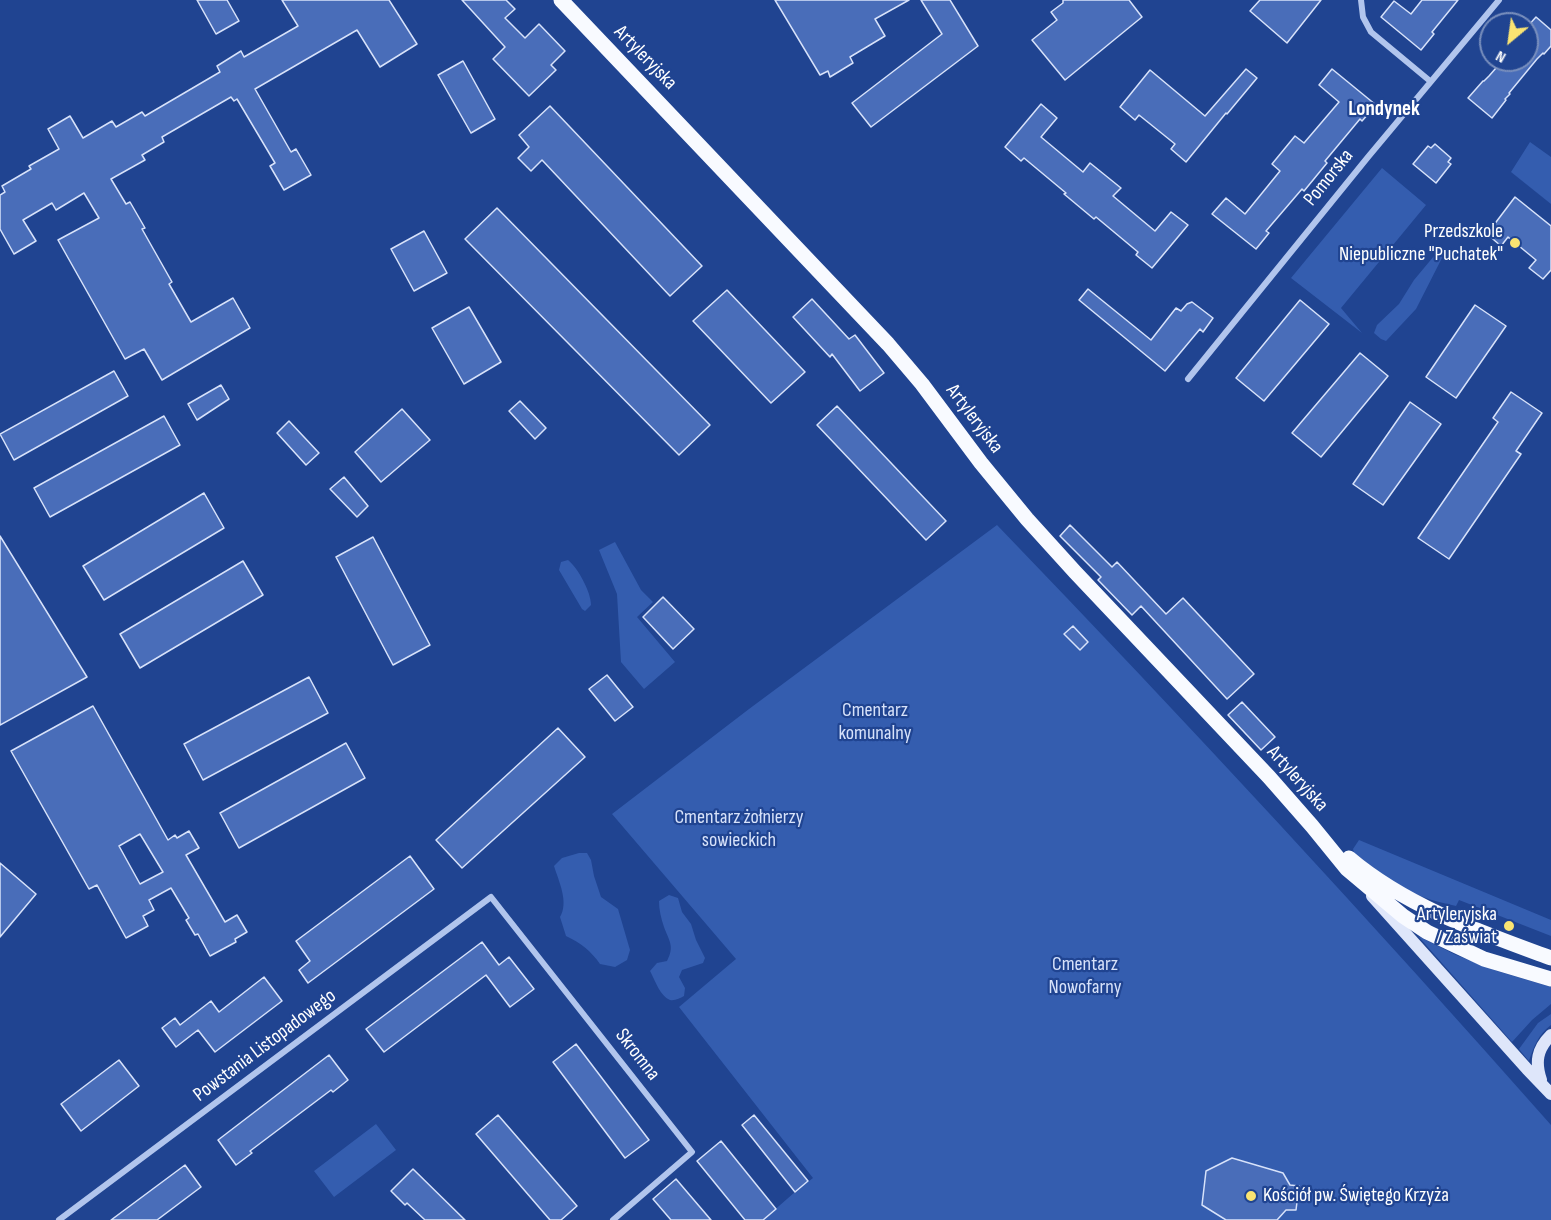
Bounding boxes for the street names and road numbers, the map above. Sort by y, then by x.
street label: Artyleryjska [608,21,682,95]
street label: Pomorska [1299,145,1359,211]
street label: Artyleryjska [940,380,1008,458]
street label: Artyleryjska [1261,741,1333,817]
street label: Powstania Listopadowego [189,985,341,1107]
street label: Skromna [609,1024,665,1086]

